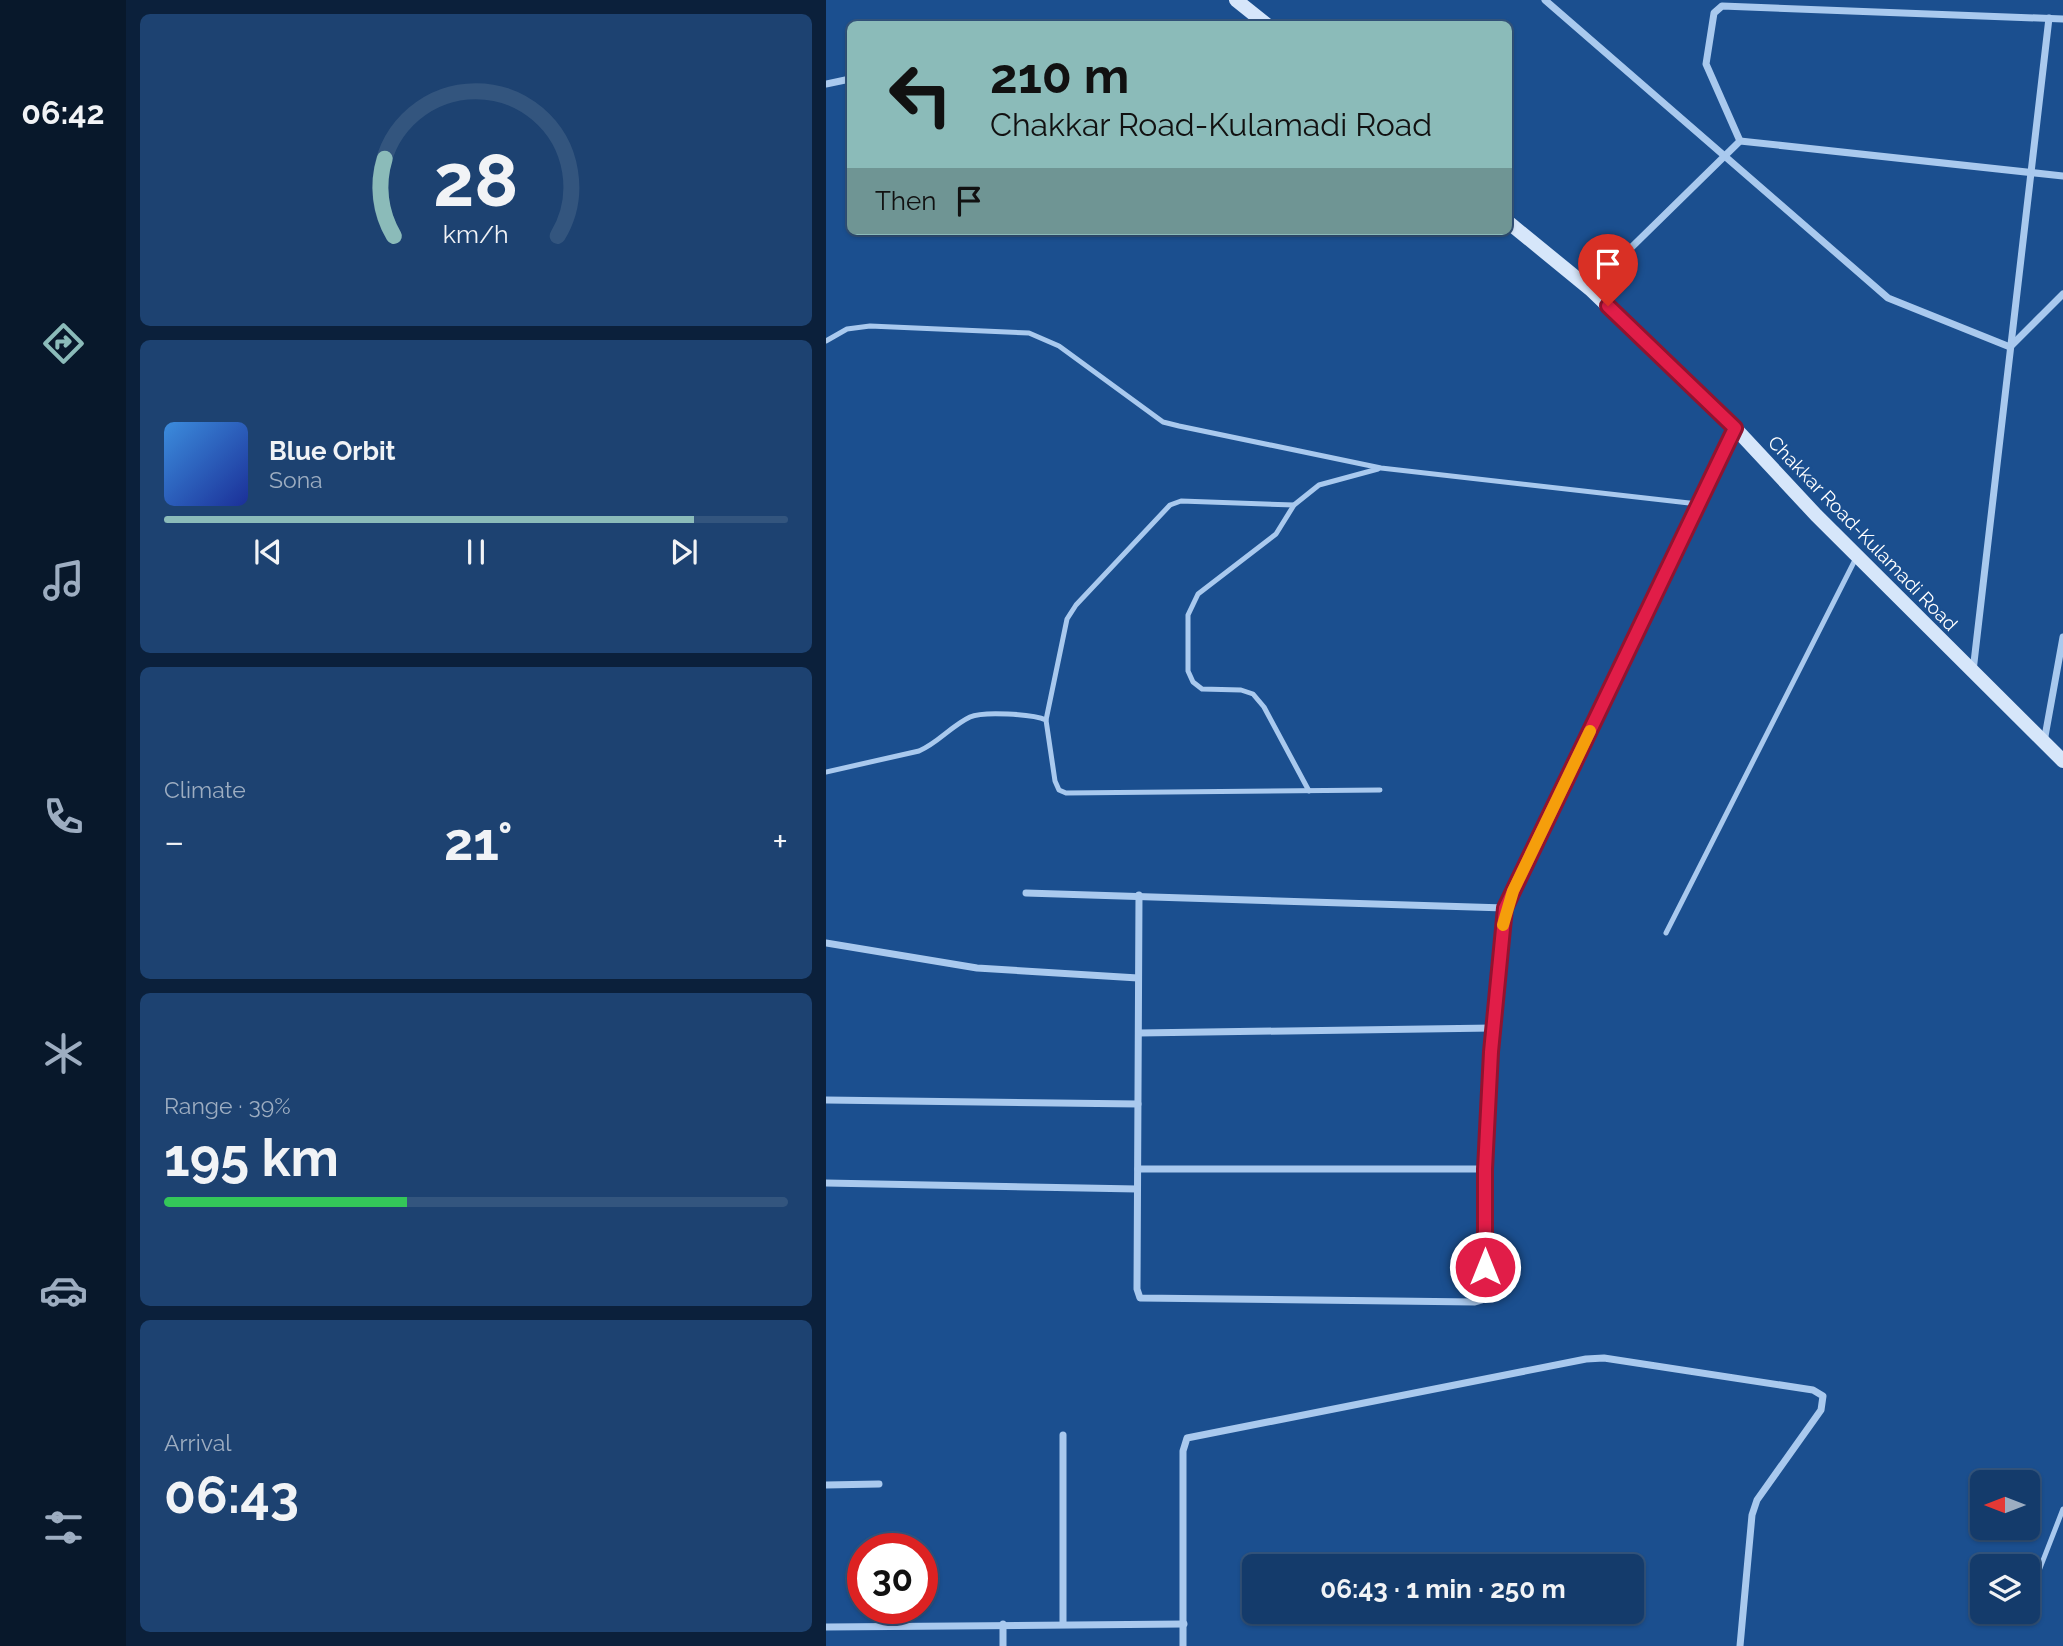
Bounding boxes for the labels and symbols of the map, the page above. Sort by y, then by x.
pin [1578,234,1638,306]
street label: Chakkar Road-Kulamadi Road [1764,431,1962,635]
position arrow [1448,1230,1522,1304]
north arrow [1970,1470,2040,1540]
speed limit sign: 30 [847,1533,938,1624]

